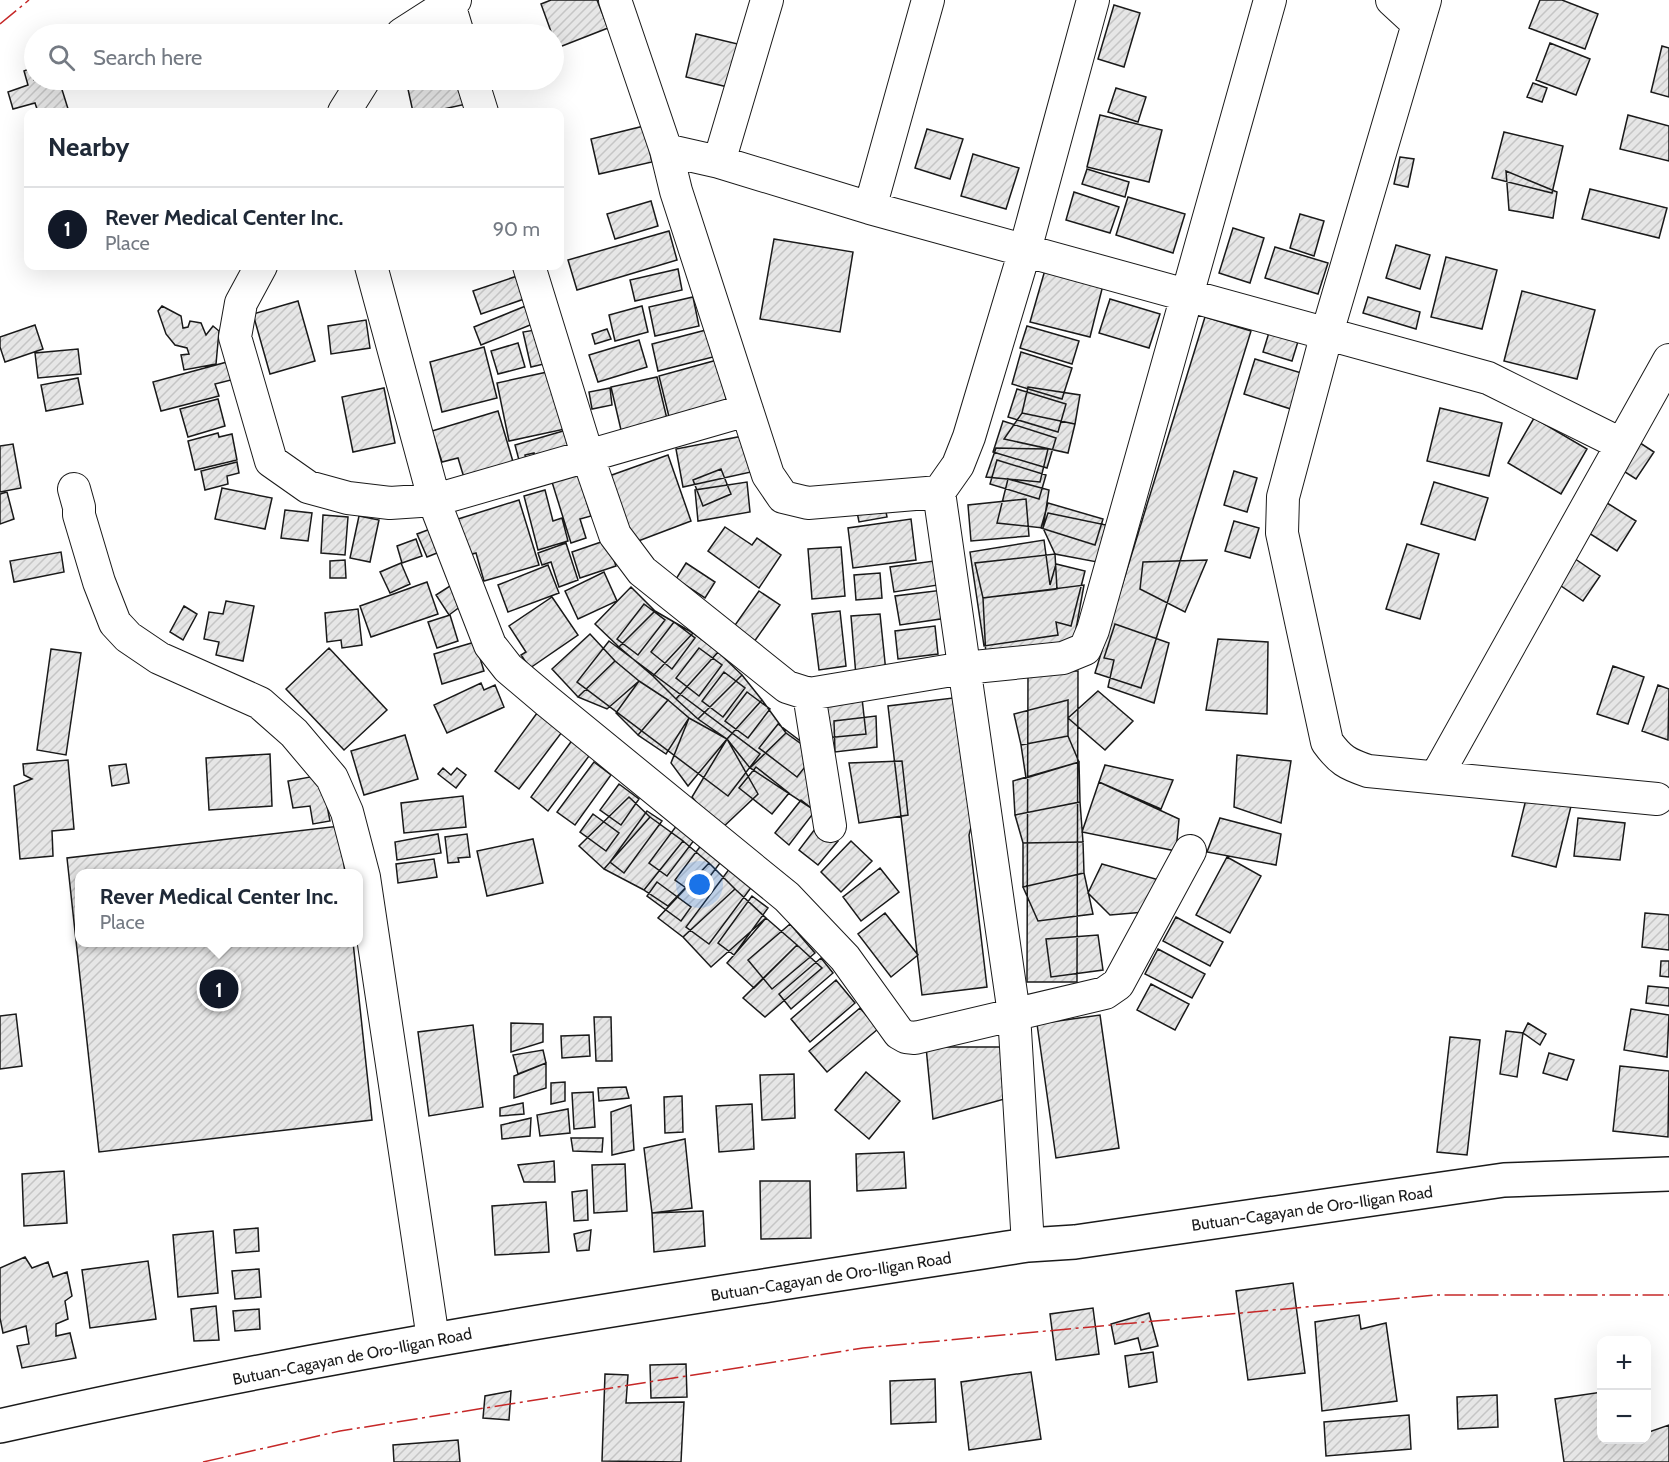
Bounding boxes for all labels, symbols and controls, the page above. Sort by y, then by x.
search box [24,24,564,90]
icon: search [45,41,78,74]
text: Search here [93,44,202,71]
text: Nearby [48,131,129,163]
text: Rever Medical Center Inc. [105,204,343,231]
text: 1 [64,217,71,241]
text: 90 m [493,217,540,241]
text: Place [105,231,150,255]
popup [75,869,363,947]
your location [685,870,714,899]
text: Rever Medical Center Inc. [100,883,338,910]
text: Place [100,910,145,934]
pin: 1 [200,966,238,1012]
street label: Butuan-Cagayan de Oro-Iligan Road [1190,1182,1434,1235]
street label: Butuan-Cagayan de Oro-Iligan Road [709,1248,953,1305]
street label: Butuan-Cagayan de Oro-Iligan Road [231,1324,473,1389]
map controls [1597,1336,1651,1444]
button: + [1597,1336,1651,1390]
button: − [1597,1390,1651,1444]

